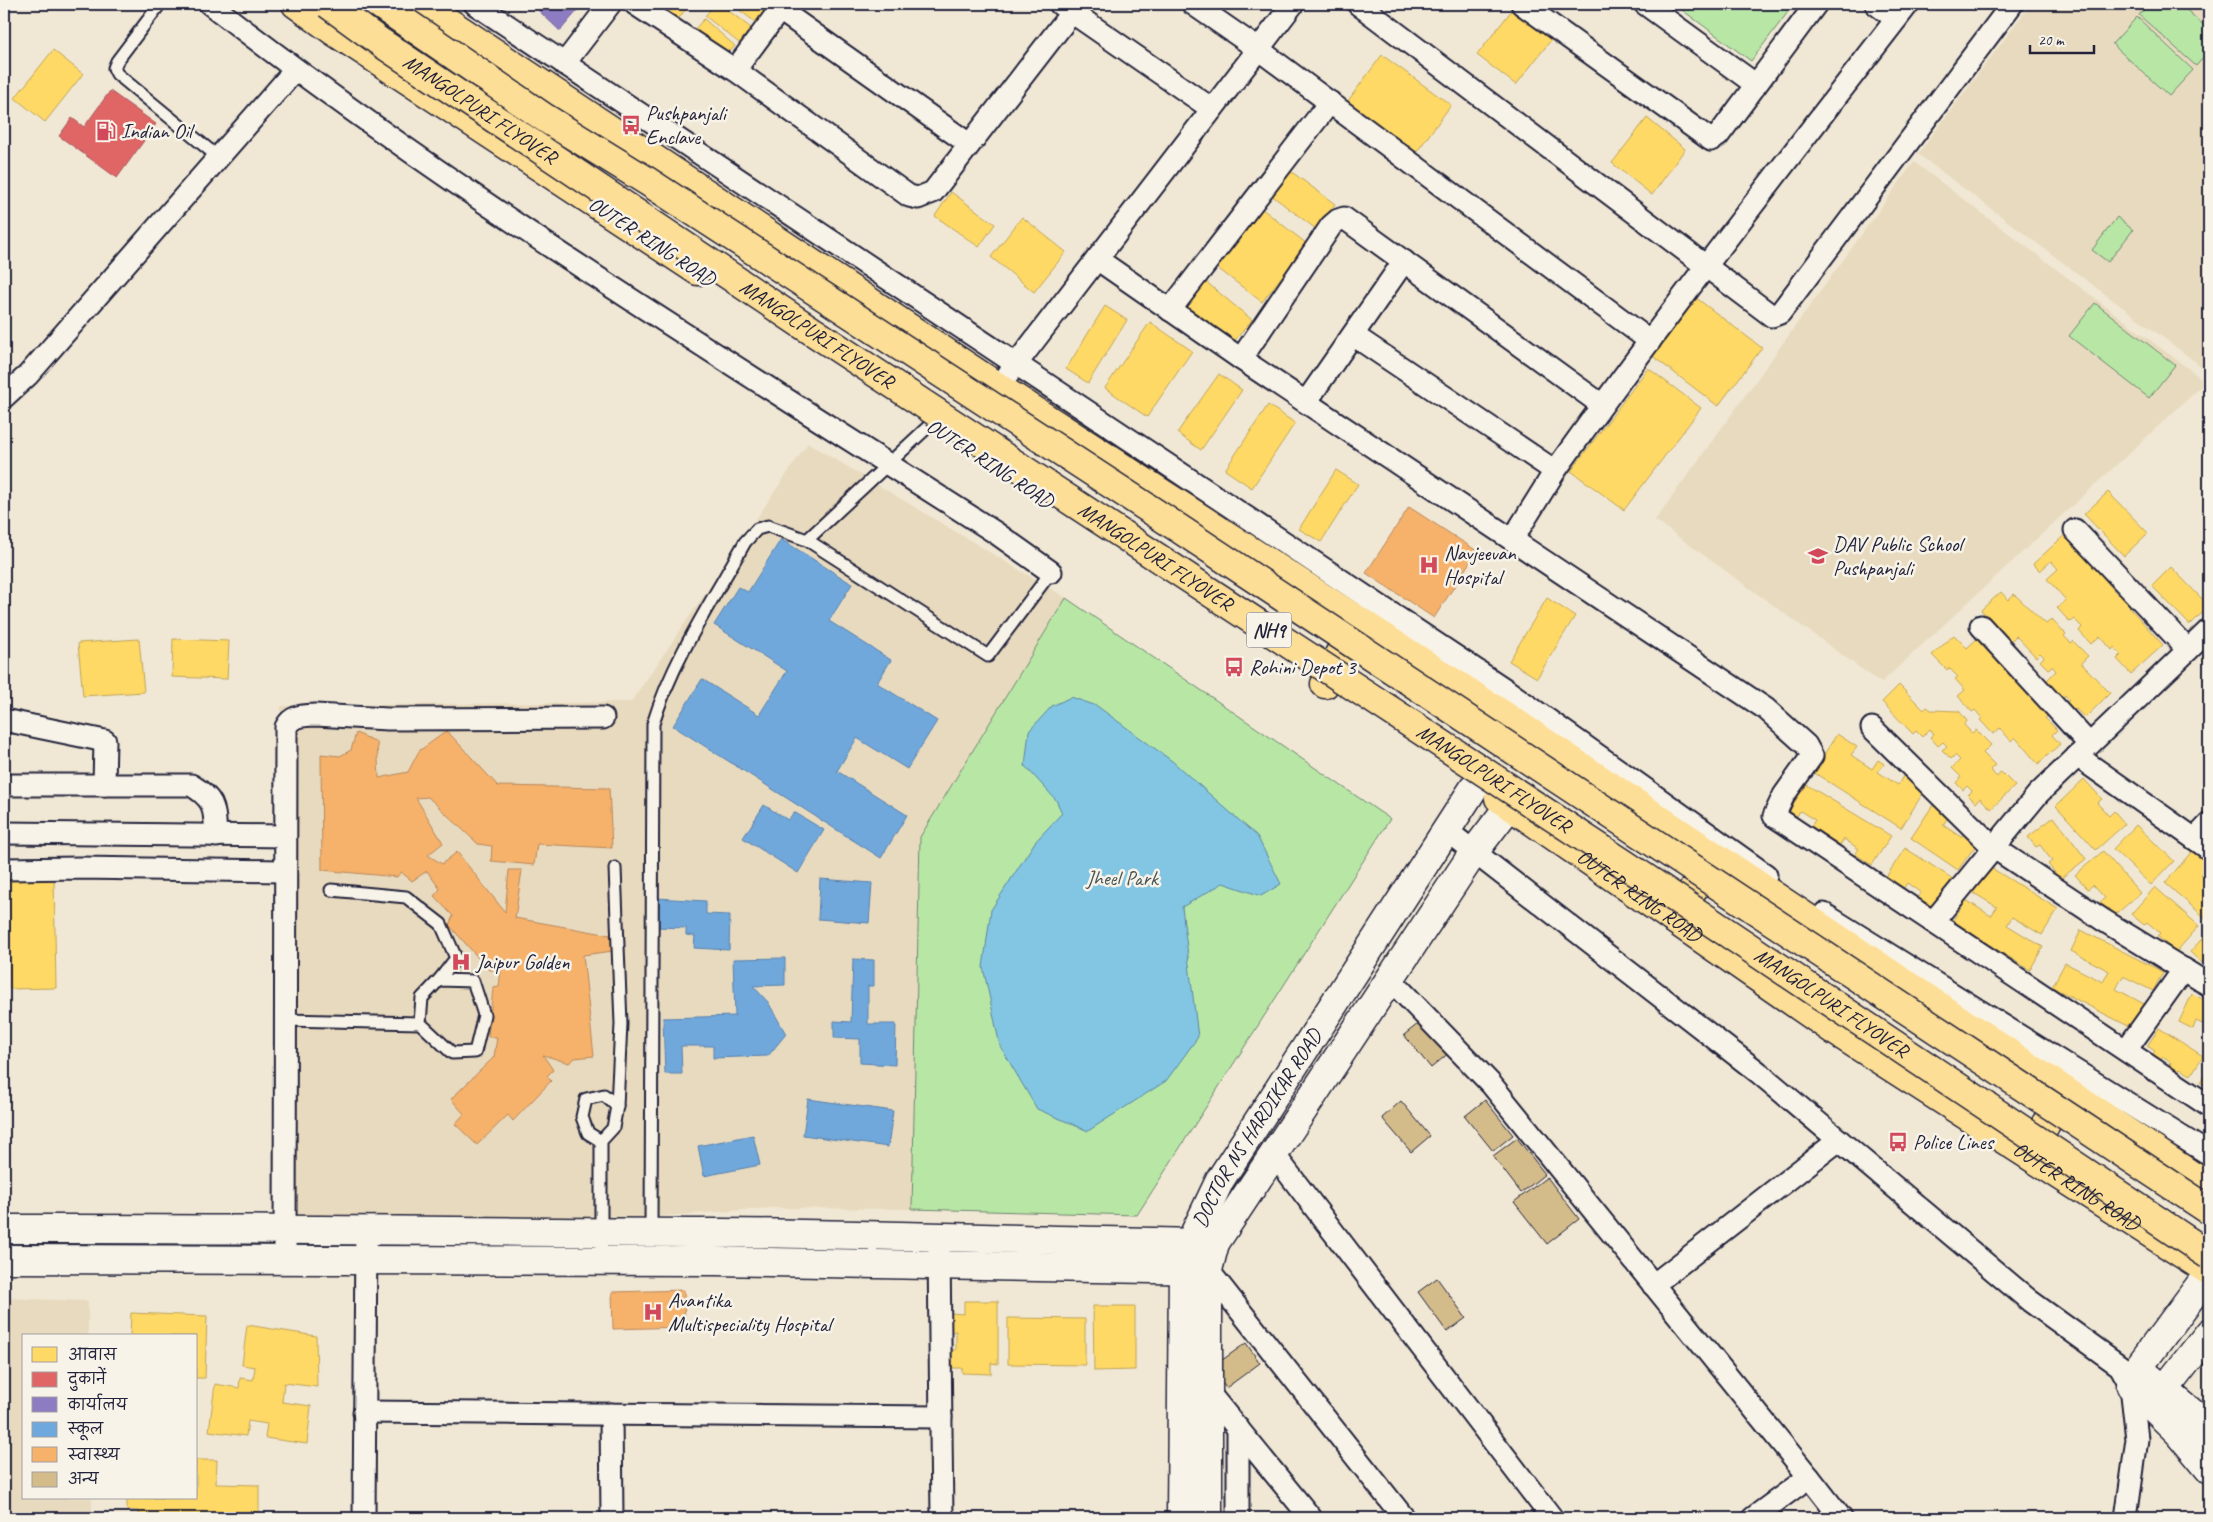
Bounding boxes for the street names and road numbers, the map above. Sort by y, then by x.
street label: MANGOLPURI FLYOVER [398,48,564,171]
street label: OUTER RING ROAD [584,190,722,293]
street label: MANGOLPURI FLYOVER [735,274,901,396]
street label: OUTER RING ROAD [922,412,1060,515]
street label: MANGOLPURI FLYOVER [1073,496,1240,618]
road number: NH9 [1246,612,1292,648]
street label: MANGOLPURI FLYOVER [1412,718,1578,840]
street label: OUTER RING ROAD [1572,843,1708,949]
street label: MANGOLPURI FLYOVER [1750,942,1915,1065]
street label: DOCTOR NS HARDIKAR ROAD [1186,1023,1328,1231]
street label: OUTER RING ROAD [2008,1136,2147,1237]

